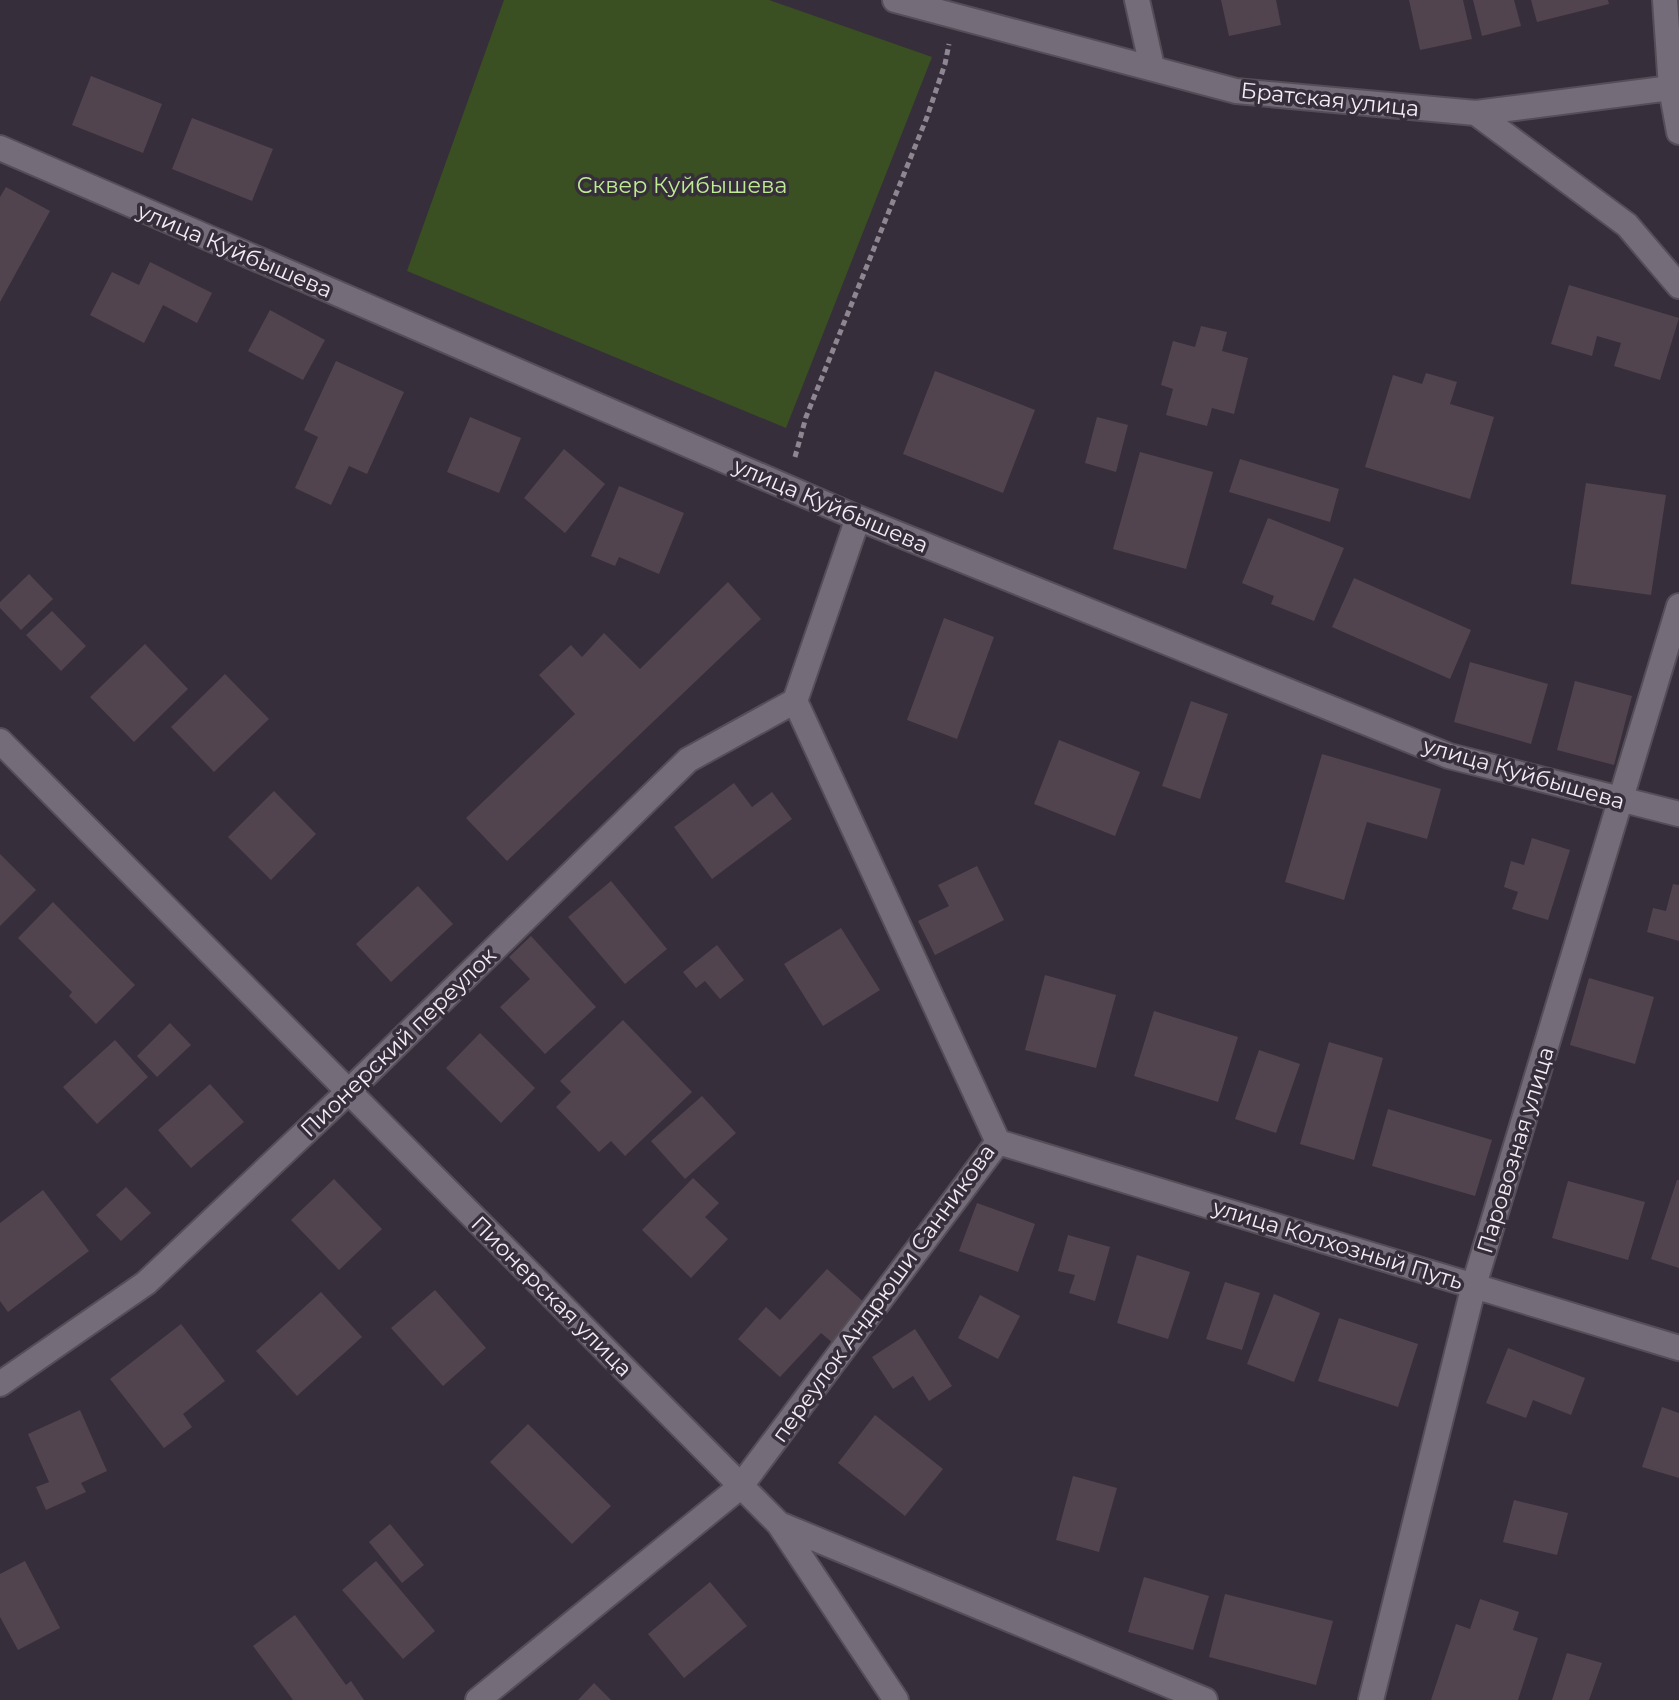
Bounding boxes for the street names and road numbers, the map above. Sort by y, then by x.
street label: Братская улица [1239,77,1420,122]
street label: улица Куйбышева [133,197,336,304]
street label: улица Куйбышева [729,452,932,559]
street label: улица Куйбышева [1419,731,1628,815]
street label: Пионерский переулок [295,942,502,1143]
street label: Паровозная улица [1471,1044,1560,1257]
street label: переулок Андрюши Санникова [766,1139,1001,1448]
street label: улица Колхозный Путь [1209,1193,1466,1295]
street label: Пионерская улица [466,1210,638,1382]

